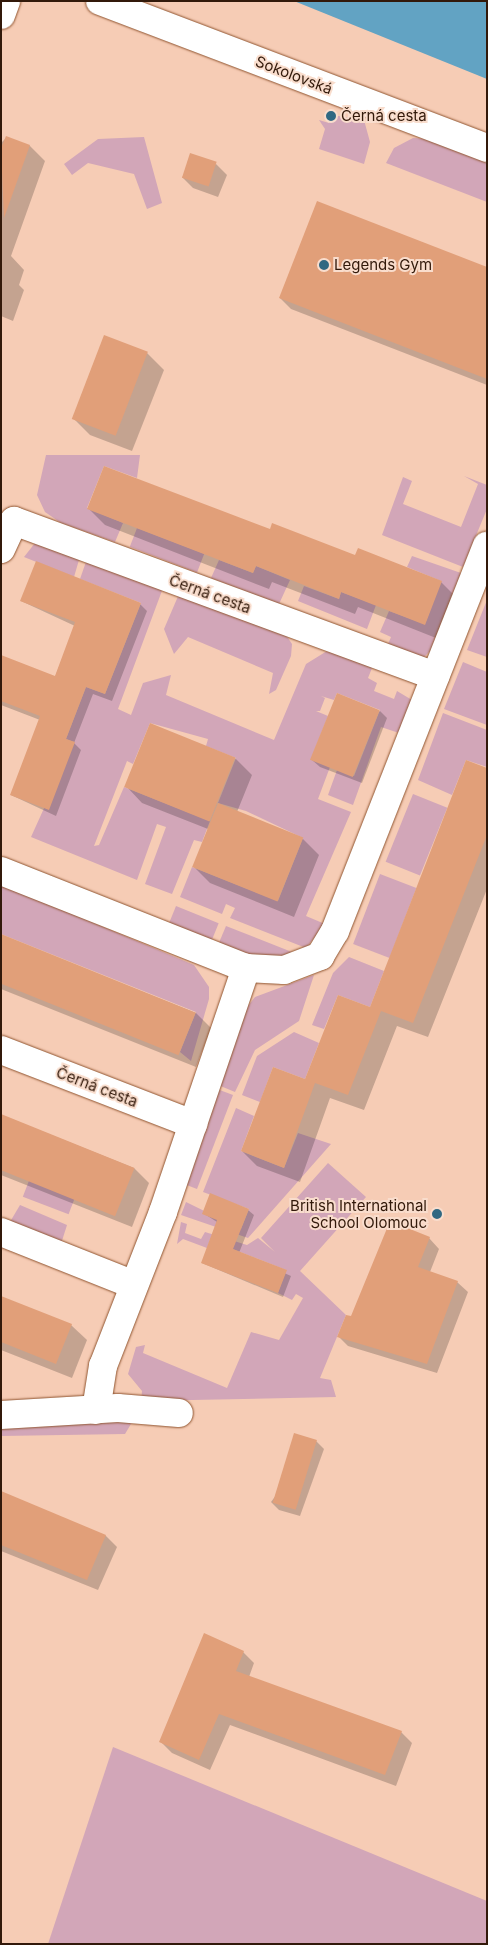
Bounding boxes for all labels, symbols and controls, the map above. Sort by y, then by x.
street label: Sokolovská [253,52,335,98]
place label: Černá cesta [341,107,427,125]
marker: Černá cesta [325,110,337,122]
place label: Legends Gym [334,256,432,274]
marker: Legends Gym [318,259,330,271]
street label: Černá cesta [167,571,253,617]
street label: Černá cesta [54,1063,140,1111]
place label: British International School Olomouc [290,1196,427,1231]
marker: British International School Olomouc [431,1208,443,1220]

